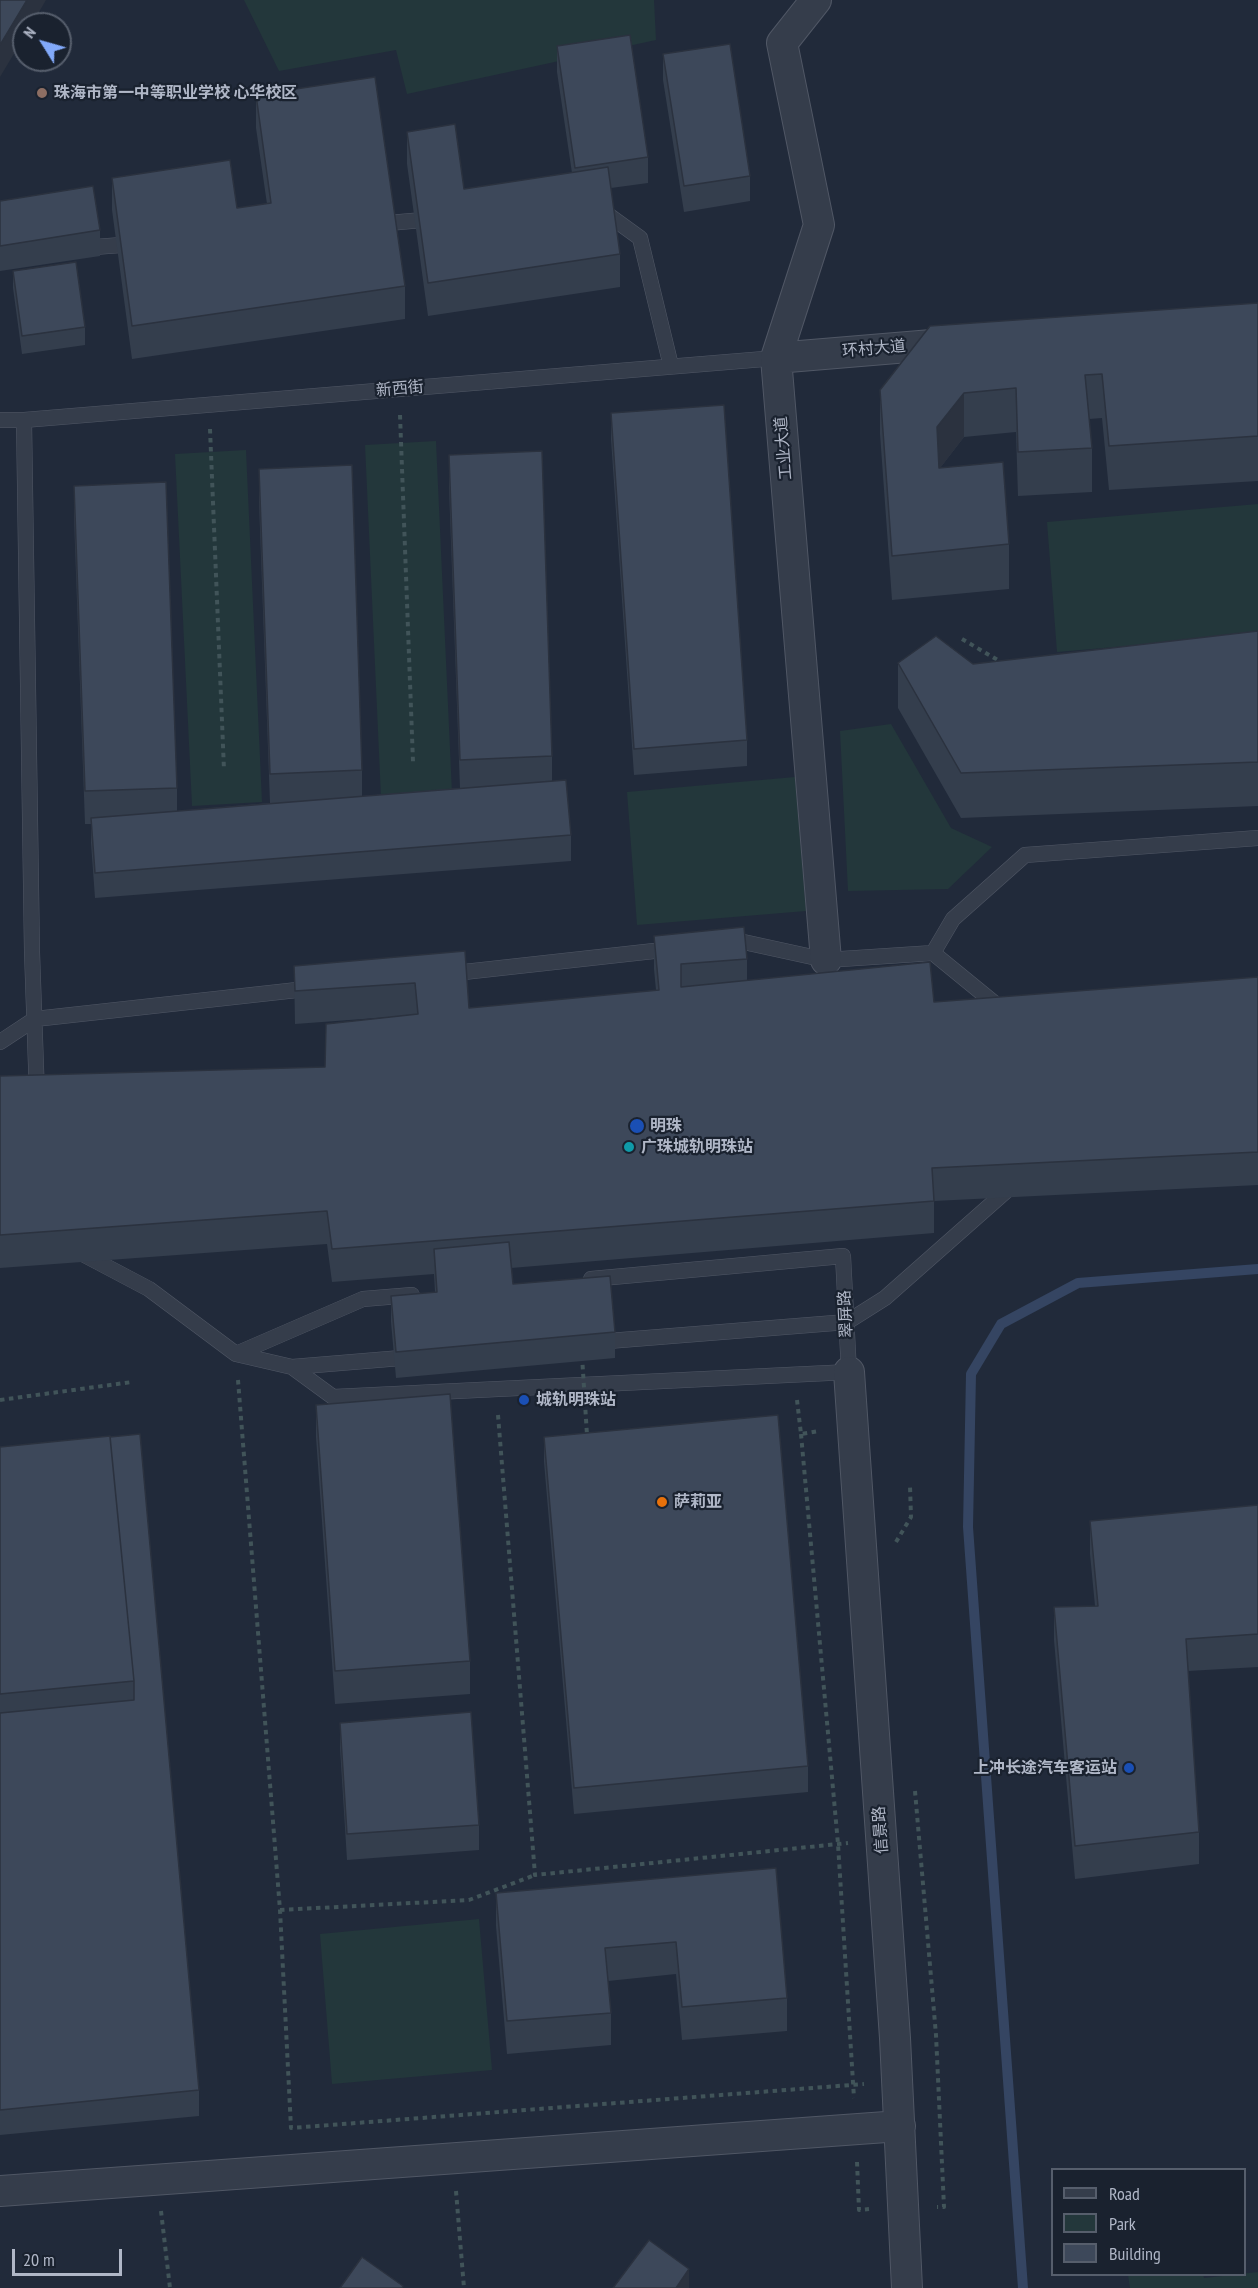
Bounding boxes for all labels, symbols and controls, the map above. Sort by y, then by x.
north arrow [12,12,72,72]
text: N [19,23,40,42]
place label: 珠海市第一中等职业学校 心华校区 [54,83,297,103]
marker: 珠海市第一中等职业学校 心华校区 [35,86,49,100]
street label: 环村大道 [841,337,907,361]
street label: 新西街 [375,377,425,401]
street label: 工业大道 [772,415,796,481]
place label: 明珠 [650,1116,682,1136]
marker: 明珠 [628,1117,646,1135]
place label: 广珠城轨明珠站 [641,1137,753,1157]
marker: 广珠城轨明珠站 [622,1140,636,1154]
street label: 翠屏路 [835,1290,857,1338]
place label: 城轨明珠站 [536,1390,616,1410]
marker: 城轨明珠站 [517,1393,531,1407]
place label: 萨莉亚 [674,1492,722,1512]
marker: 萨莉亚 [655,1495,669,1509]
place label: 上冲长途汽车客运站 [973,1758,1117,1778]
marker: 上冲长途汽车客运站 [1122,1761,1136,1775]
street label: 信景路 [870,1805,892,1855]
legend [1051,2168,1246,2276]
text: Road [1109,2182,1140,2205]
text: Park [1109,2212,1136,2235]
scale bar [15,2237,124,2275]
text: Building [1109,2242,1161,2265]
text: 20 m [23,2248,55,2271]

